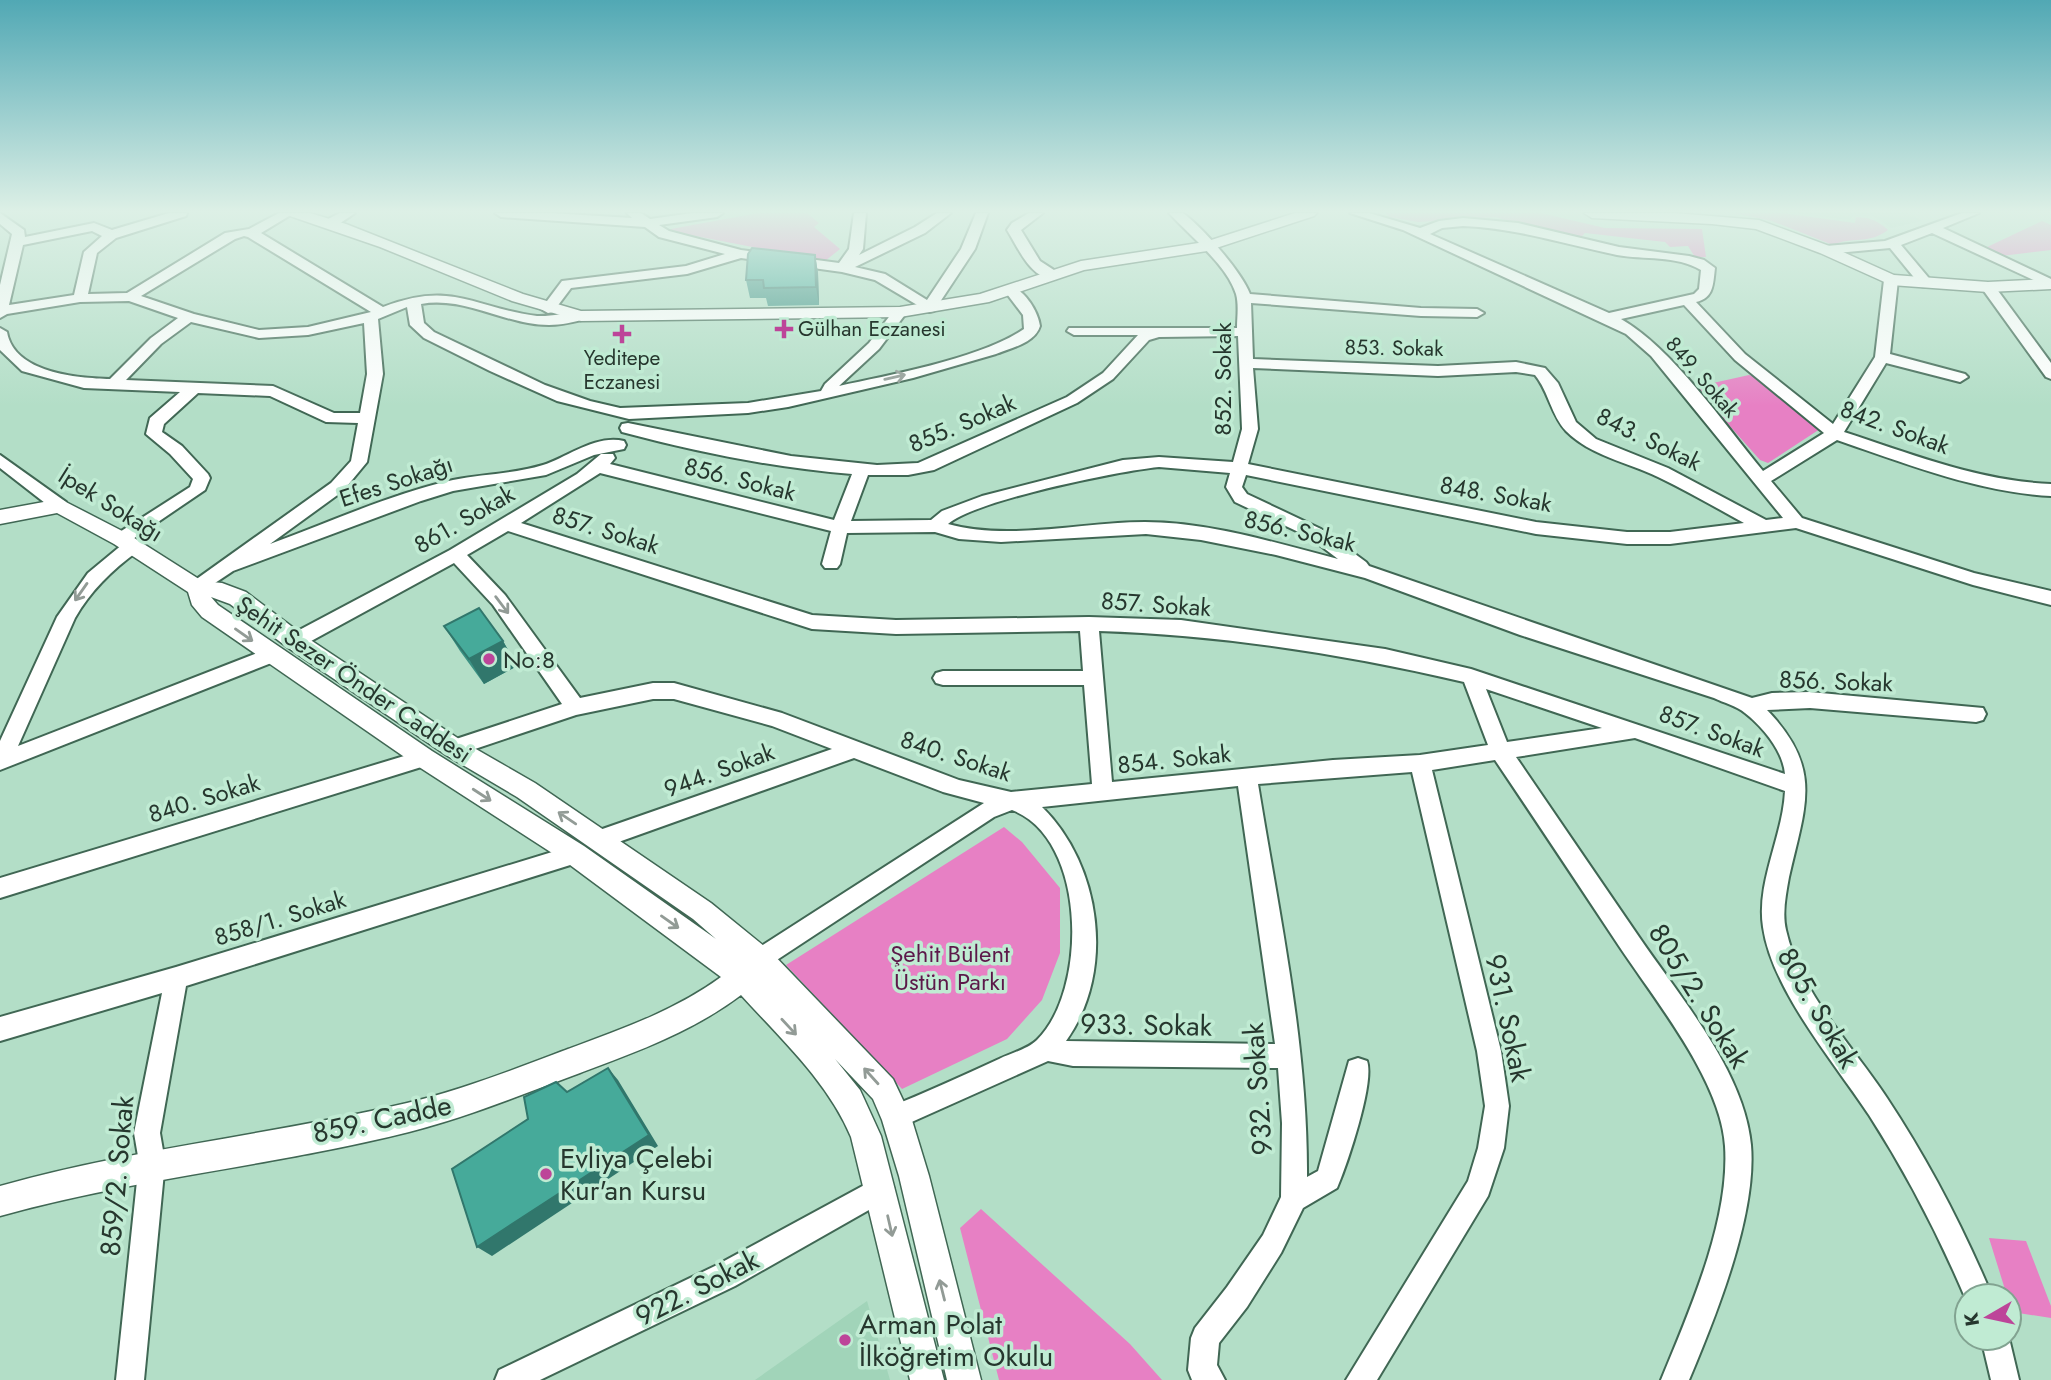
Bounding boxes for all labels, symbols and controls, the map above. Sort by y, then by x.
place label: Gülhan Eczanesi [798,314,946,344]
marker: Gülhan Eczanesi [776,321,792,337]
street label: 852. Sokak [1205,322,1240,436]
marker: Yeditepe Eczanesi [614,326,630,342]
street label: 849. Sokak [1658,330,1746,425]
street label: 853. Sokak [1344,332,1444,364]
place label: Yeditepe Eczanesi [583,343,661,397]
one-way arrow [883,369,905,382]
street label: 855. Sokak [903,385,1021,461]
street label: 842. Sokak [1835,391,1955,463]
street label: 843. Sokak [1590,398,1708,480]
street label: Efes Sokağı [335,446,457,516]
street label: 856. Sokak [681,448,800,510]
street label: İpek Sokağı [52,458,170,550]
street label: 848. Sokak [1437,467,1555,521]
street label: 861. Sokak [407,476,521,562]
street label: 857. Sokak [548,497,664,563]
street label: 856. Sokak [1241,501,1360,561]
one-way arrow [74,582,88,601]
street label: 857. Sokak [1100,583,1213,625]
street label: Şehit Sezer Önder Caddesi [229,587,479,771]
one-way arrow [494,595,509,613]
one-way arrow [234,628,253,642]
place label: No:8 [503,642,555,677]
marker: No:8 [481,651,497,667]
street label: 856. Sokak [1779,662,1894,700]
street label: 857. Sokak [1654,696,1770,766]
street label: 840. Sokak [896,722,1016,791]
street label: 944. Sokak [659,734,779,806]
street label: 854. Sokak [1116,736,1233,782]
street label: 840. Sokak [144,764,264,832]
one-way arrow [471,788,491,802]
one-way arrow [558,811,577,825]
street label: 858/1. Sokak [210,881,350,955]
one-way arrow [660,915,679,929]
street label: 805/2. Sokak [1638,916,1760,1077]
park label: Şehit Bülent Üstün Parkı [890,936,1010,999]
street label: 805. Sokak [1767,940,1869,1077]
street label: 931. Sokak [1474,950,1542,1086]
street label: 933. Sokak [1080,1003,1213,1047]
one-way arrow [781,1018,797,1036]
street label: 932. Sokak [1233,1021,1283,1157]
one-way arrow [863,1068,880,1085]
street label: 859. Cadde [309,1084,455,1154]
street label: 859/2. Sokak [90,1093,145,1258]
place label: Evliya Çelebi Kur'an Kursu [560,1138,713,1211]
marker: Evliya Çelebi Kur'an Kursu [538,1166,554,1182]
one-way arrow [884,1214,897,1237]
street label: 922. Sokak [628,1239,766,1337]
one-way arrow [935,1279,948,1302]
north arrow [1953,1282,2023,1352]
place label: Arman Polat İlköğretim Okulu [859,1304,1053,1377]
text: K [1957,1310,1986,1328]
marker: Arman Polat İlköğretim Okulu [837,1332,853,1348]

